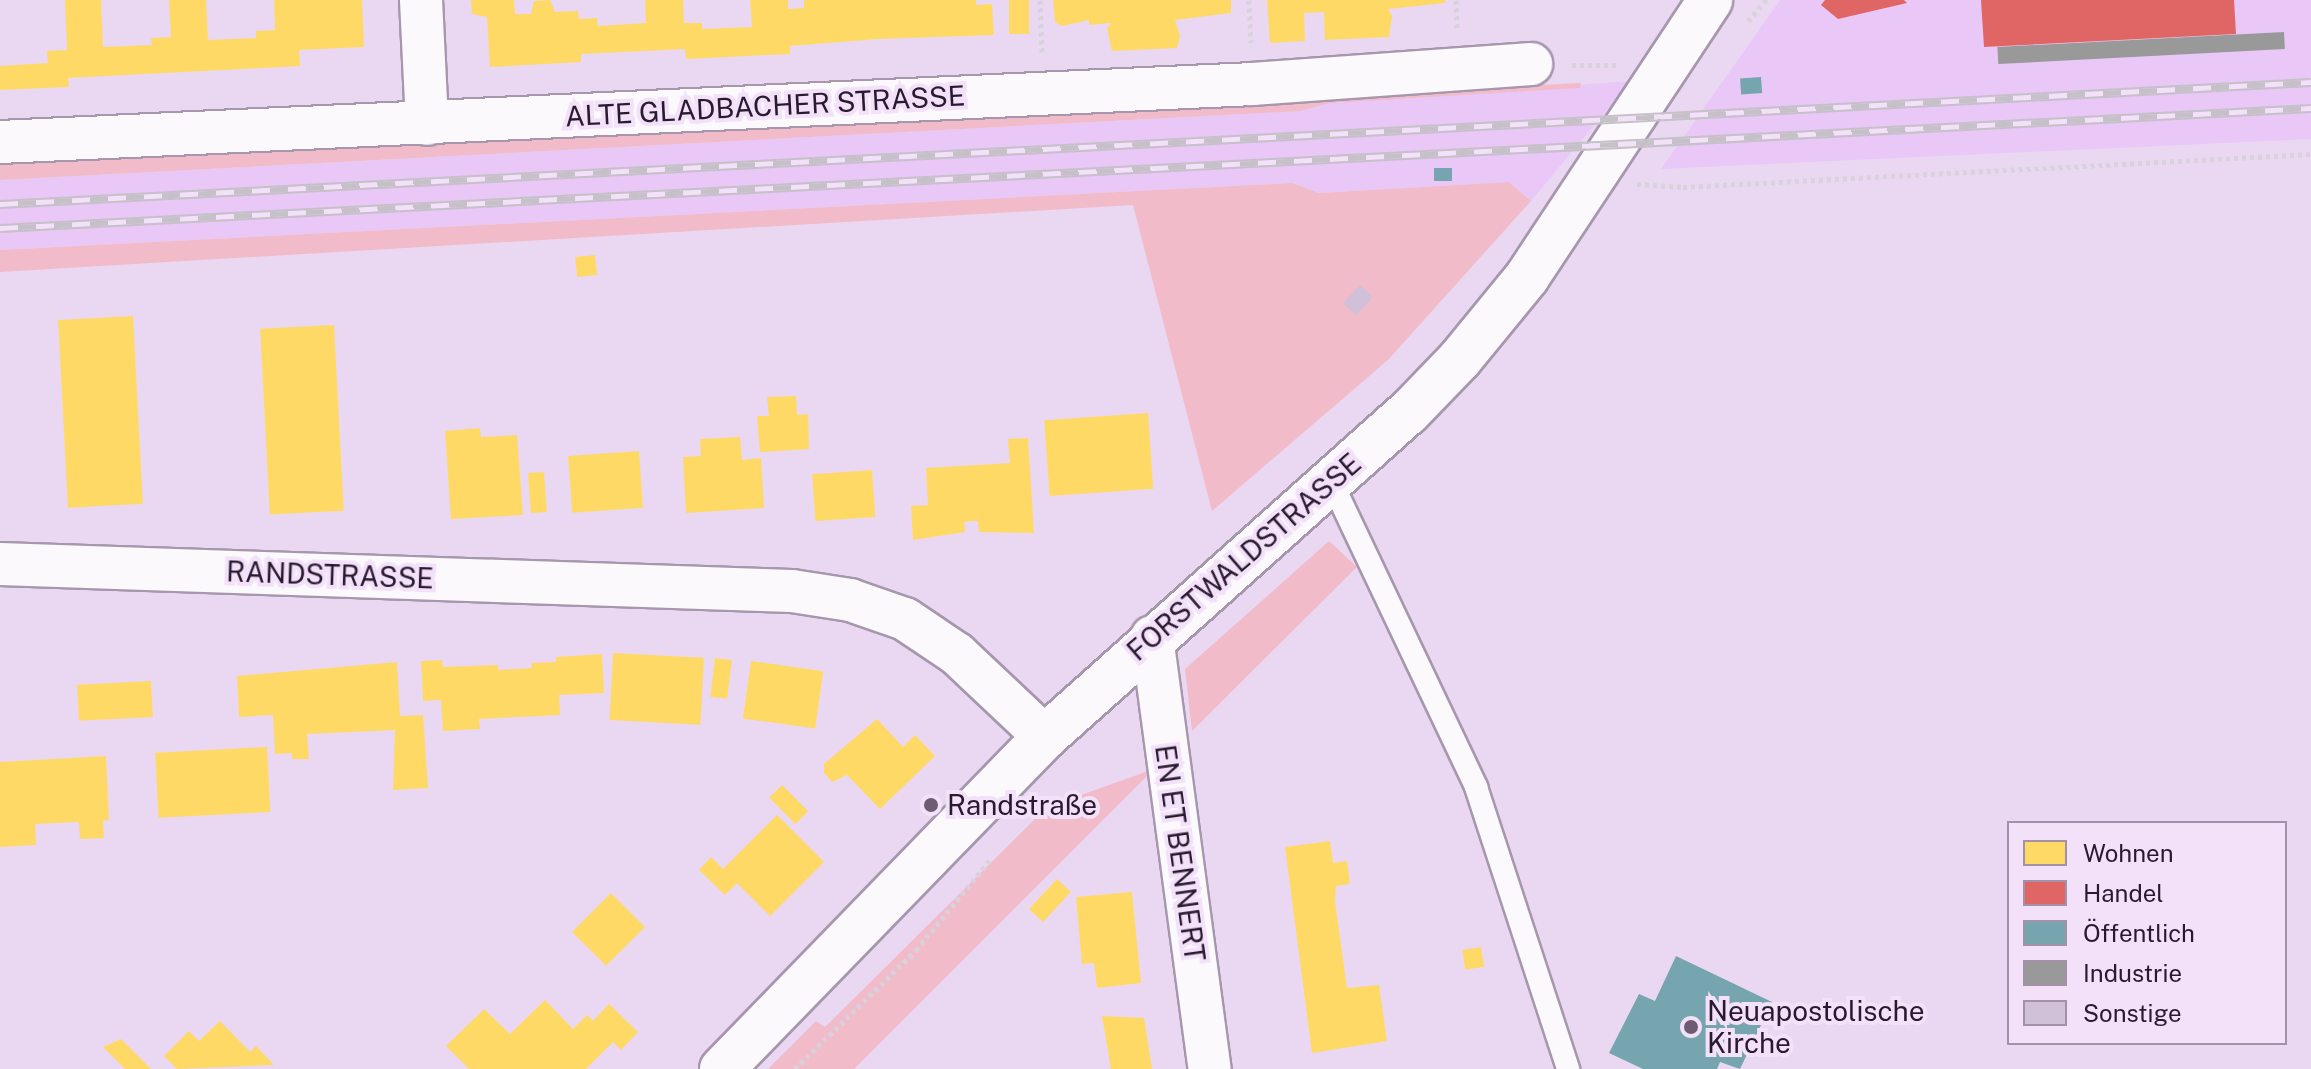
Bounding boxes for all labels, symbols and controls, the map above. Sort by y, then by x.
street label: ALTE GLADBACHER STRASSE [564,79,966,133]
street label: FORSTWALDSTRASSE [1120,446,1368,668]
street label: RANDSTRASSE [226,555,434,595]
street label: EN ET BENNERT [1148,743,1212,963]
place label: Randstraße [947,788,1097,822]
marker: Randstraße [922,796,940,814]
legend [2007,821,2287,1045]
text: Wohnen [2083,839,2174,867]
text: Handel [2083,879,2164,907]
text: Öffentlich [2083,919,2195,947]
text: Industrie [2083,959,2182,987]
place label: Neuapostolische Kirche [1707,994,1925,1060]
text: Sonstige [2083,999,2182,1027]
marker: Neuapostolische Kirche [1682,1018,1700,1036]

